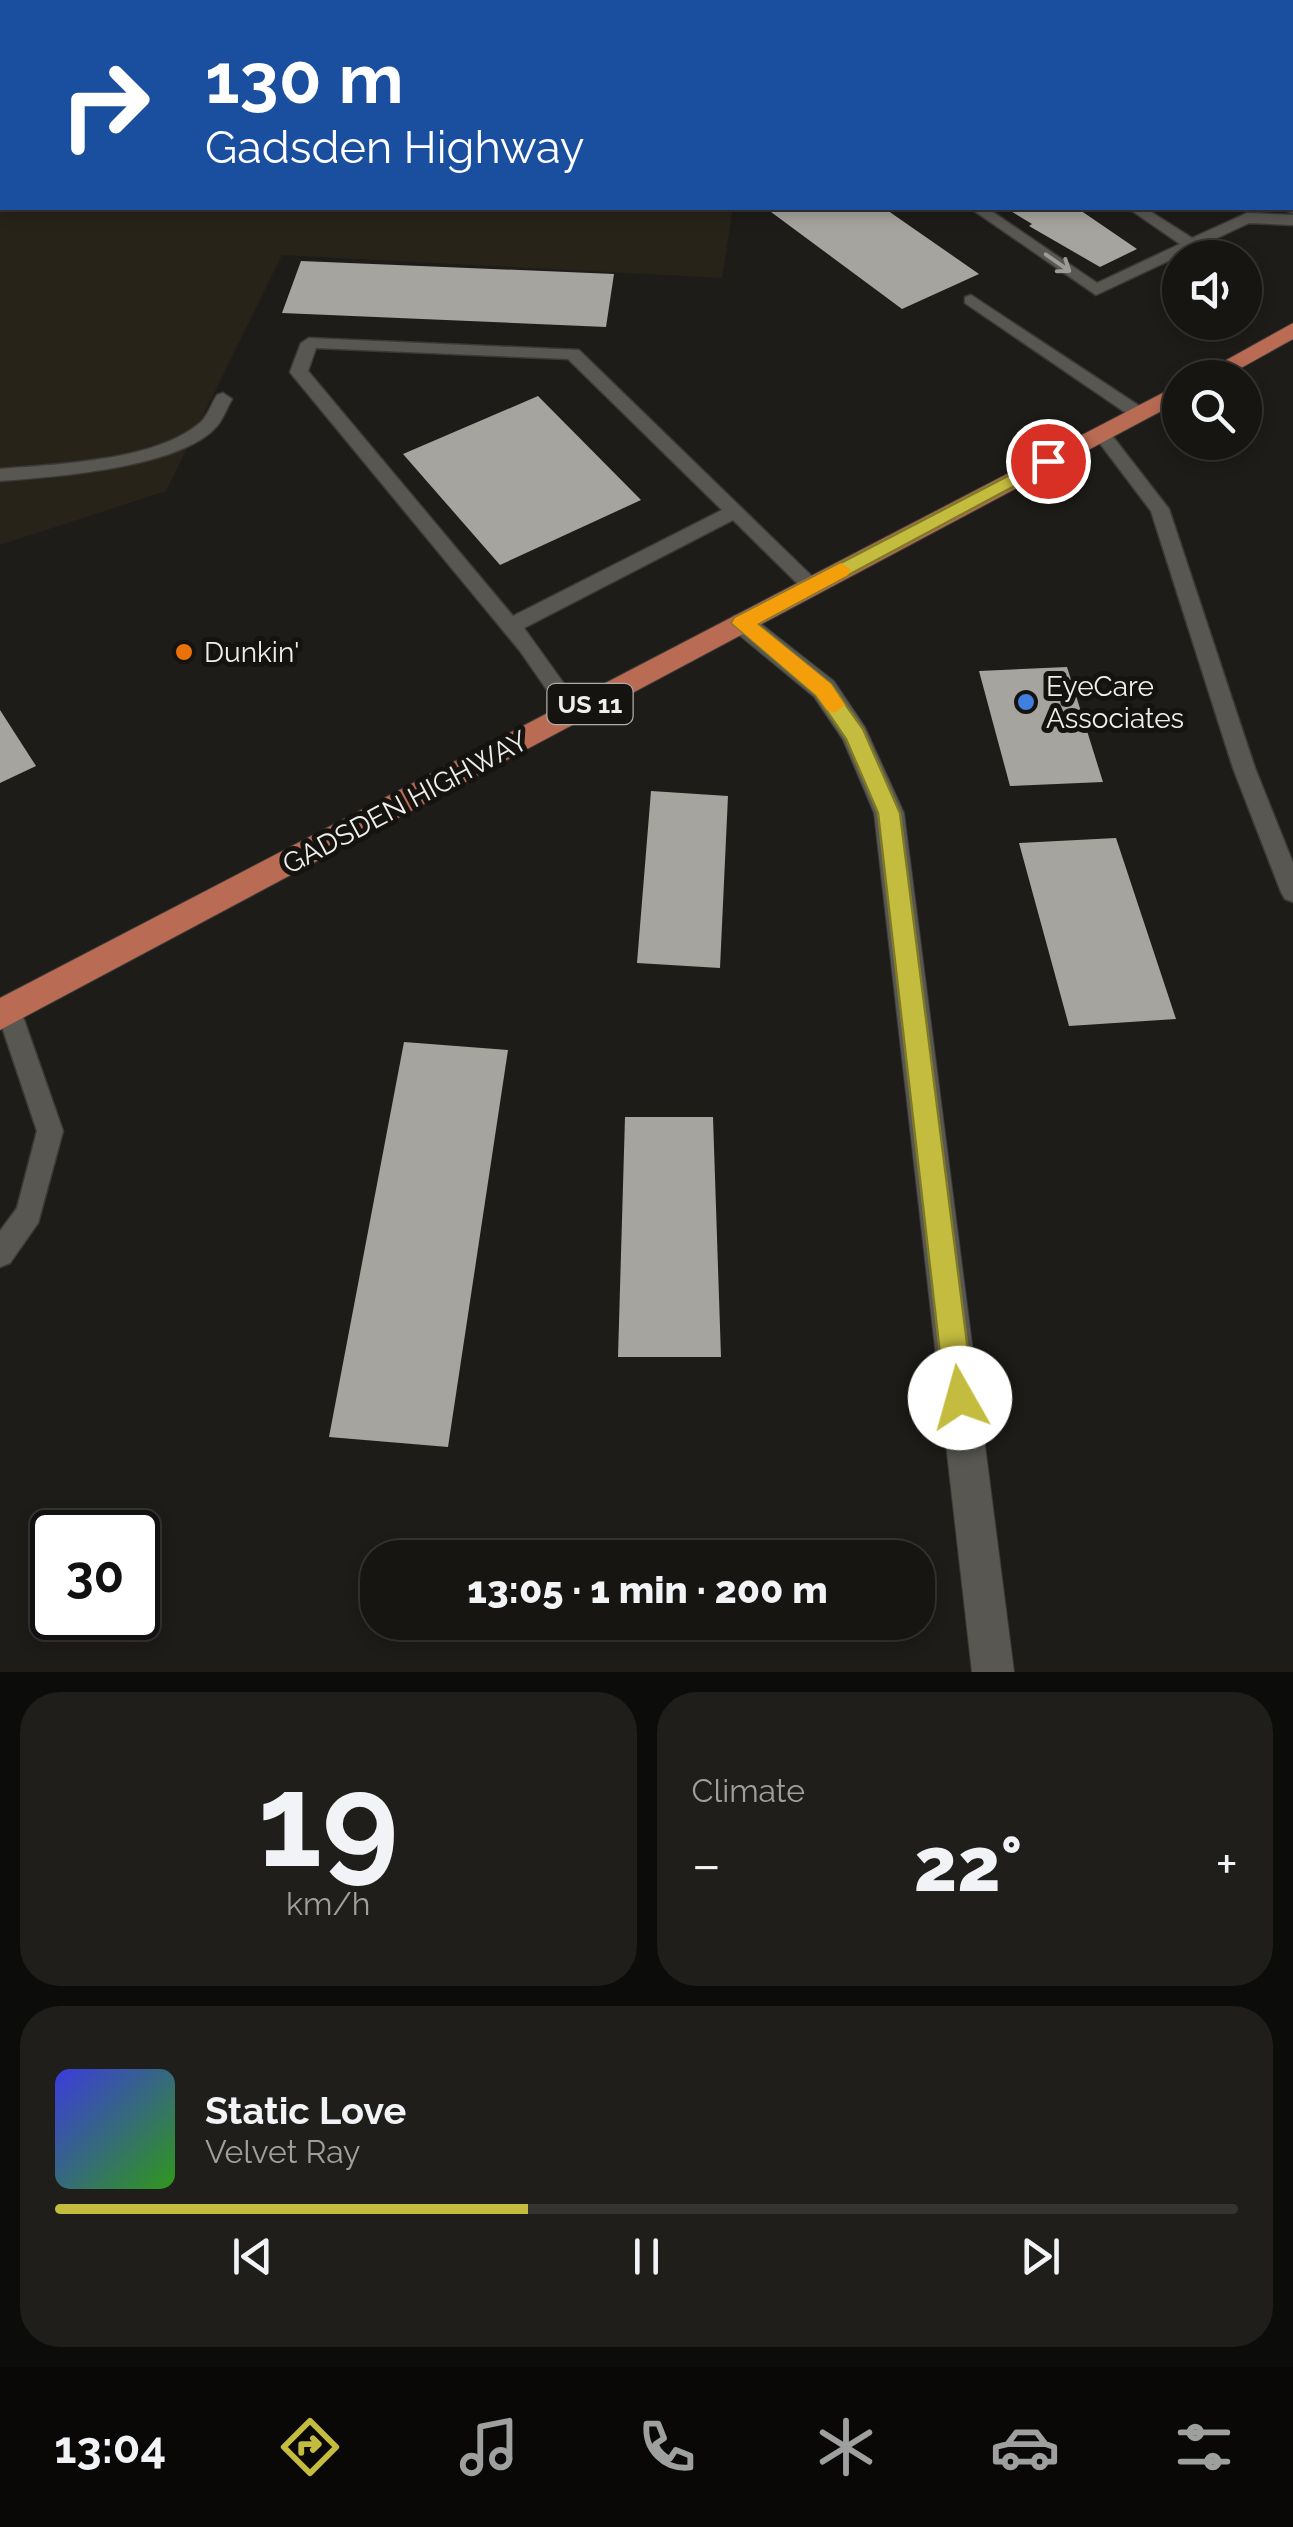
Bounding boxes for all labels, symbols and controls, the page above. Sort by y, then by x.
text: 130 m [205,37,404,119]
icon: right [40,40,170,170]
text: Gadsden Highway [205,121,584,174]
map controls [1162,240,1262,460]
button: sound [1162,240,1262,340]
one-way arrow [1044,252,1071,273]
button: search [1162,360,1262,460]
pin [1006,419,1091,504]
icon: arrive [1021,434,1076,489]
place label: Dunkin' [204,636,300,669]
marker: Dunkin' [173,641,195,663]
place label: EyeCare Associates [1046,670,1184,735]
road number: US 11 [548,684,632,724]
marker: EyeCare Associates [1015,691,1037,713]
street label: GADSDEN HIGHWAY [277,724,533,881]
position arrow [908,1346,1012,1450]
speed limit sign: 30 [30,1510,160,1640]
text: 13:05 · 1 min · 200 m [467,1567,828,1612]
text: 19 [258,1744,399,1896]
text: Climate [692,1772,805,1809]
text: 22° [914,1820,1023,1909]
text: − [692,1832,721,1897]
text: + [1215,1832,1238,1897]
text: km/h [286,1885,370,1922]
text: Static Love [205,2088,406,2133]
text: Velvet Ray [205,2133,360,2170]
icon: previous [225,2229,280,2284]
icon: pause [619,2229,674,2284]
icon: next [1013,2229,1068,2284]
icon: directions [275,2412,345,2482]
icon: music [454,2412,524,2482]
icon: phone [632,2412,702,2482]
icon: climate [811,2412,881,2482]
icon: car [990,2412,1060,2482]
icon: filters [1169,2412,1239,2482]
text: 13:04 [54,2421,166,2474]

